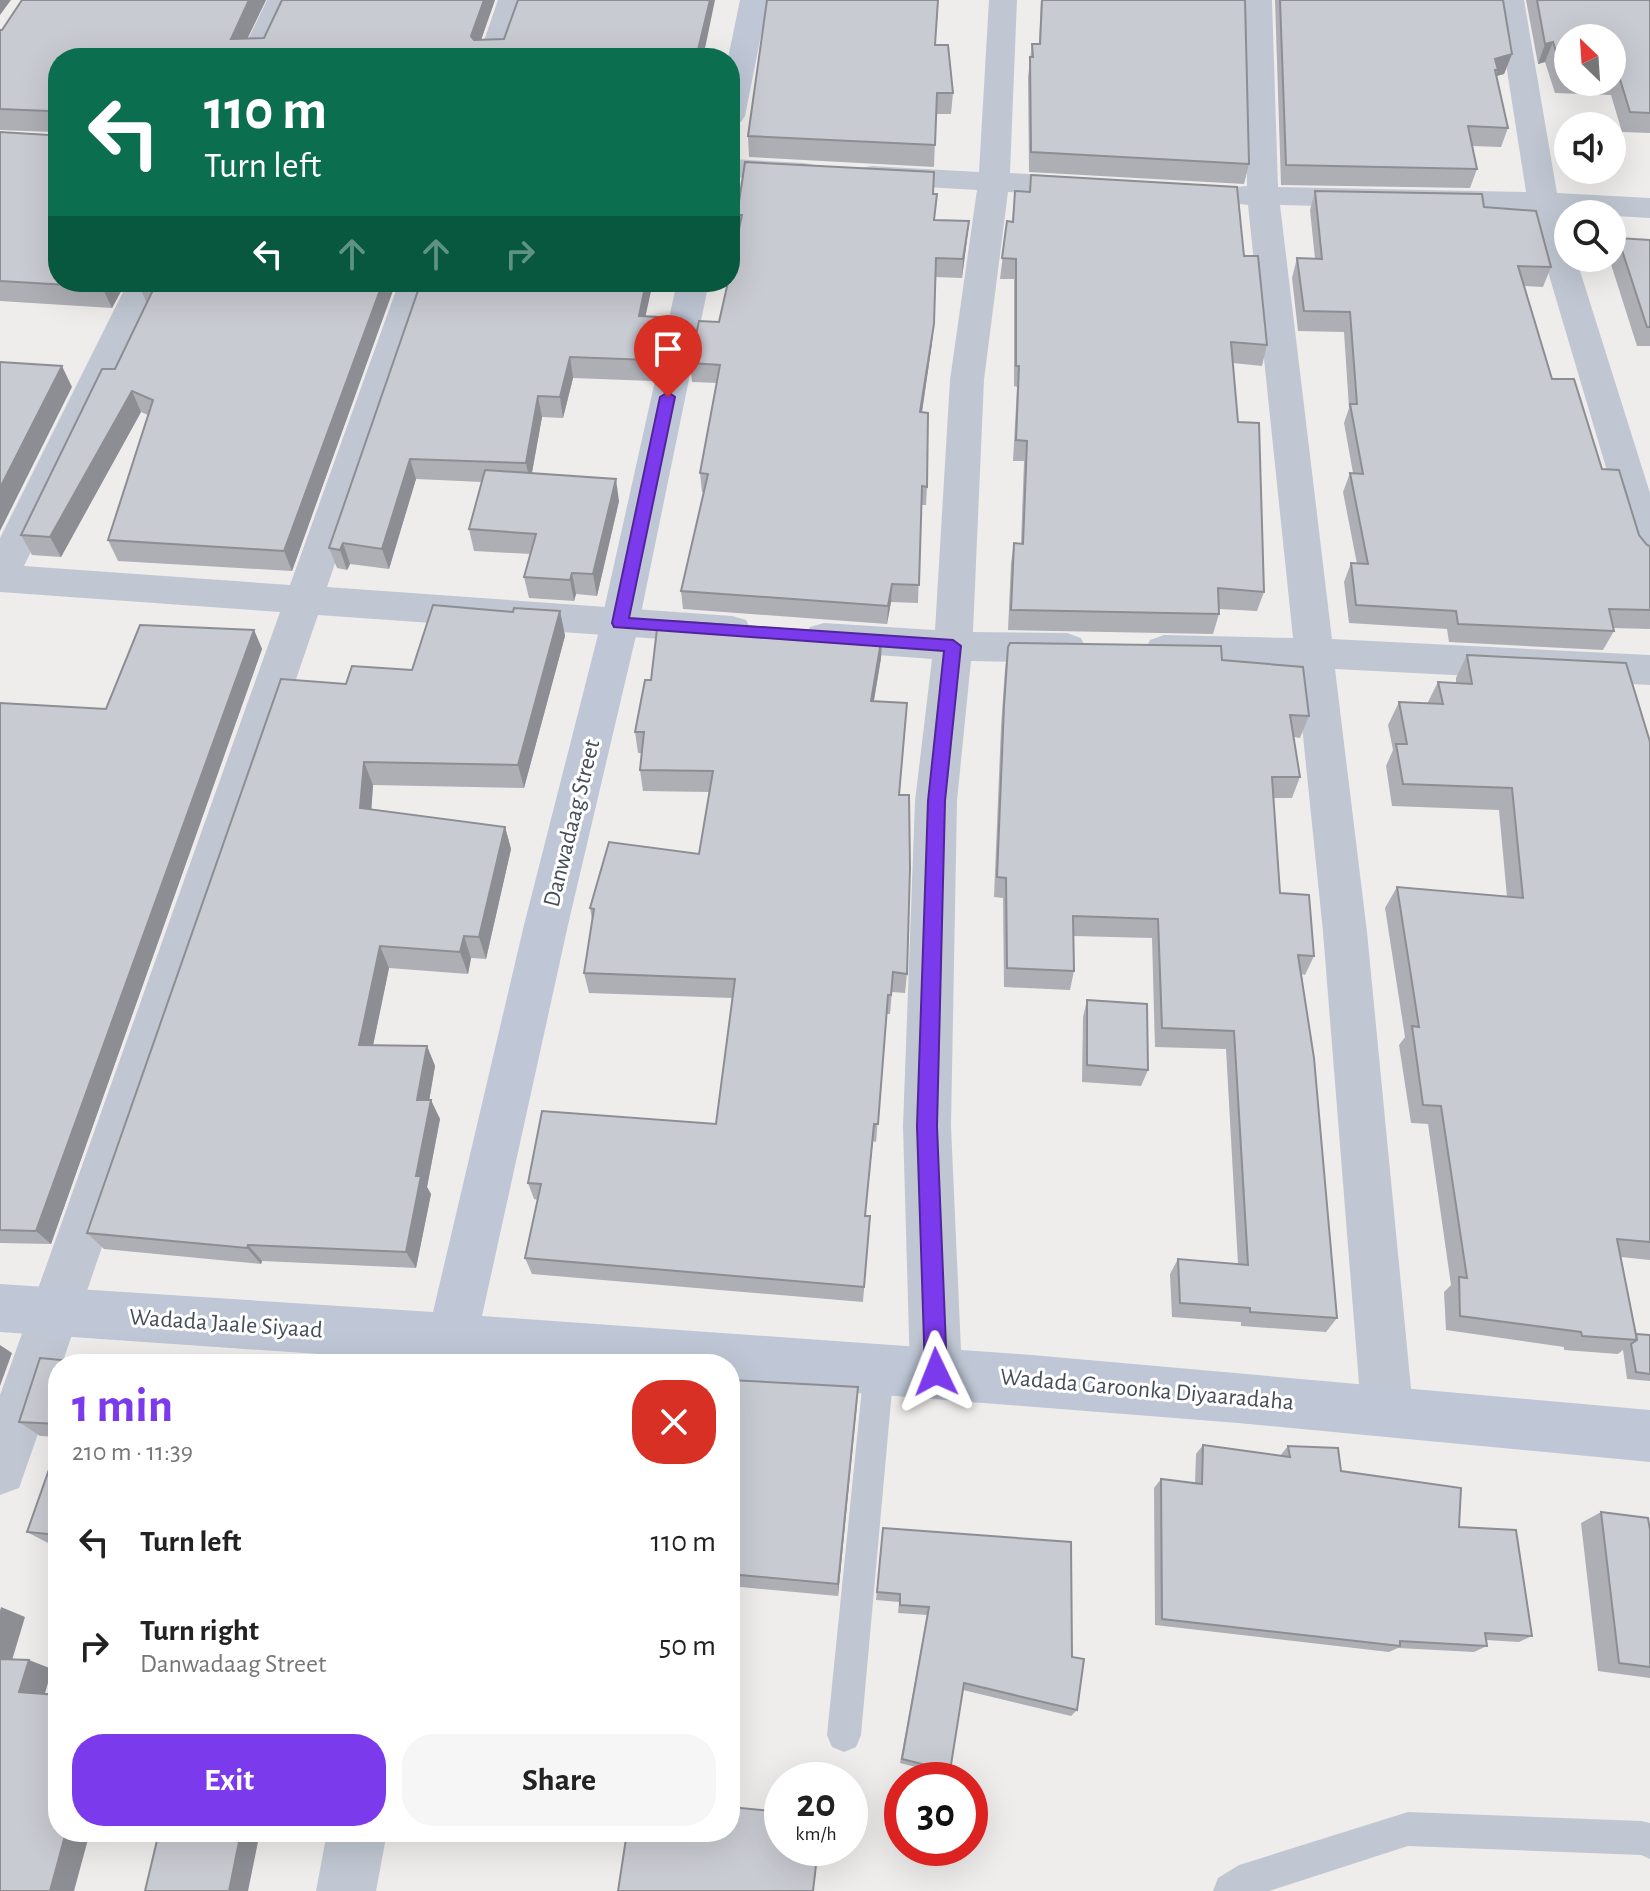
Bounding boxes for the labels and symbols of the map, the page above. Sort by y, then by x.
north arrow [1554,24,1626,96]
pin [634,315,702,397]
street label: Danwadaag Street [540,737,604,910]
street label: Wadada Jaale Siyaad [128,1305,323,1343]
position arrow [894,1330,978,1414]
street label: Wadada Garoonka Diyaaradaha [999,1365,1295,1415]
speed limit sign: 30 [884,1762,988,1866]

